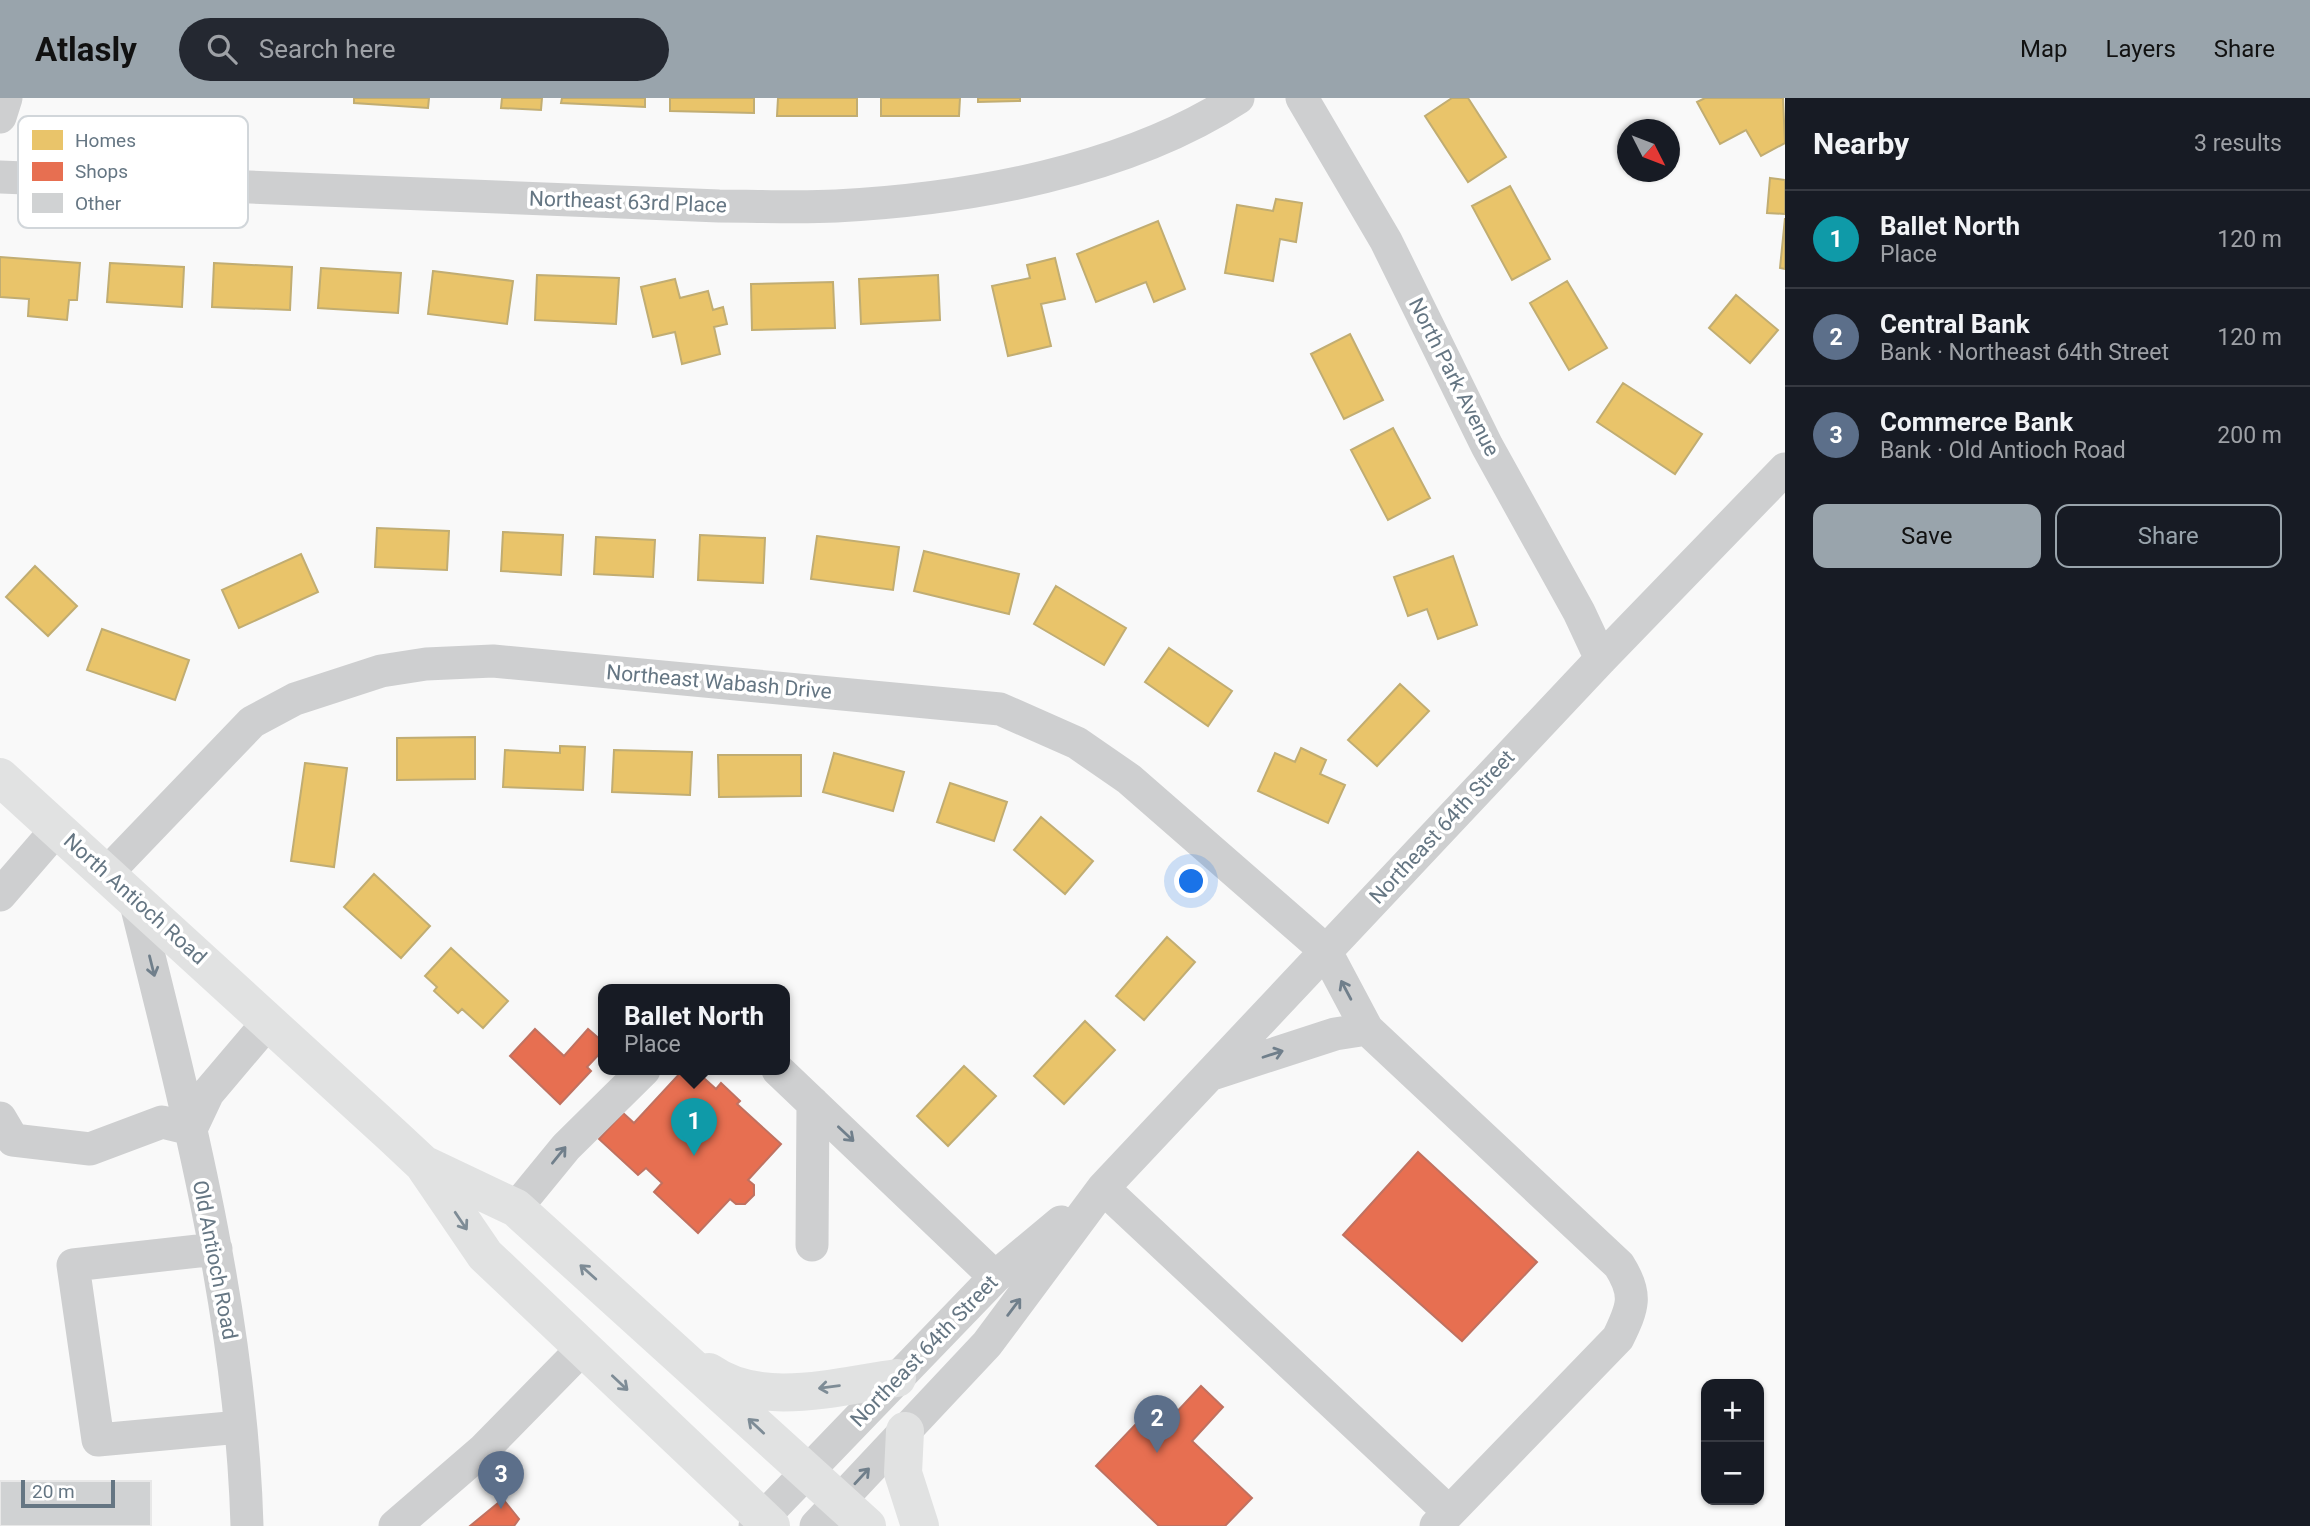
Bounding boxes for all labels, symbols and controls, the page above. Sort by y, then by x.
search box [179,18,669,81]
text: Atlasly [35,30,137,69]
icon: search [203,30,241,68]
text: Search here [259,34,396,64]
text: Map [2020,35,2068,63]
text: Layers [2106,35,2176,63]
text: Share [2214,35,2275,63]
legend [18,116,248,228]
north arrow [1617,119,1680,182]
text: Nearby [1813,126,1909,161]
text: Homes [75,129,136,152]
text: 3 results [2194,130,2282,157]
text: Shops [75,160,128,183]
street label: Northeast 63rd Place [529,187,727,217]
text: Other [75,192,122,215]
text: Ballet North [1880,211,2020,241]
text: 1 [1829,226,1843,253]
text: 120 m [2217,226,2282,253]
text: Place [1880,241,1937,268]
street label: North Park Avenue [1404,294,1504,460]
text: Central Bank [1880,309,2030,339]
text: 2 [1829,324,1843,351]
text: 120 m [2217,324,2282,351]
text: Bank · Northeast 64th Street [1880,339,2169,366]
text: Commerce Bank [1880,407,2073,437]
text: 3 [1829,422,1843,449]
text: 200 m [2217,422,2282,449]
text: Bank · Old Antioch Road [1880,437,2126,464]
button: Save [1813,504,2041,568]
button: Share [2055,504,2282,568]
street label: Northeast Wabash Drive [605,660,833,704]
street label: Northeast 64th Street [1365,745,1519,909]
street label: North Antioch Road [59,829,211,969]
your location [1174,864,1208,898]
one-way arrow [146,954,159,977]
one-way arrow [1339,980,1353,1001]
popup [598,984,790,1075]
text: Ballet North [624,1001,764,1031]
text: Place [624,1031,681,1058]
one-way arrow [1262,1047,1284,1060]
pin: 1 [671,1098,717,1156]
one-way arrow [837,1125,854,1142]
one-way arrow [551,1146,567,1164]
street label: Old Antioch Road [188,1178,242,1342]
one-way arrow [454,1211,468,1230]
one-way arrow [579,1264,597,1280]
street label: Northeast 64th Street [846,1270,1003,1432]
one-way arrow [1007,1298,1021,1317]
one-way arrow [611,1375,629,1391]
map controls [1701,1379,1764,1505]
button: + [1701,1379,1764,1442]
one-way arrow [819,1380,841,1393]
pin: 2 [1134,1395,1180,1453]
one-way arrow [748,1418,765,1435]
button: − [1701,1442,1764,1505]
pin: 3 [478,1451,524,1509]
one-way arrow [854,1468,871,1485]
scale bar [21,1477,116,1509]
text: 20 m [32,1480,75,1503]

